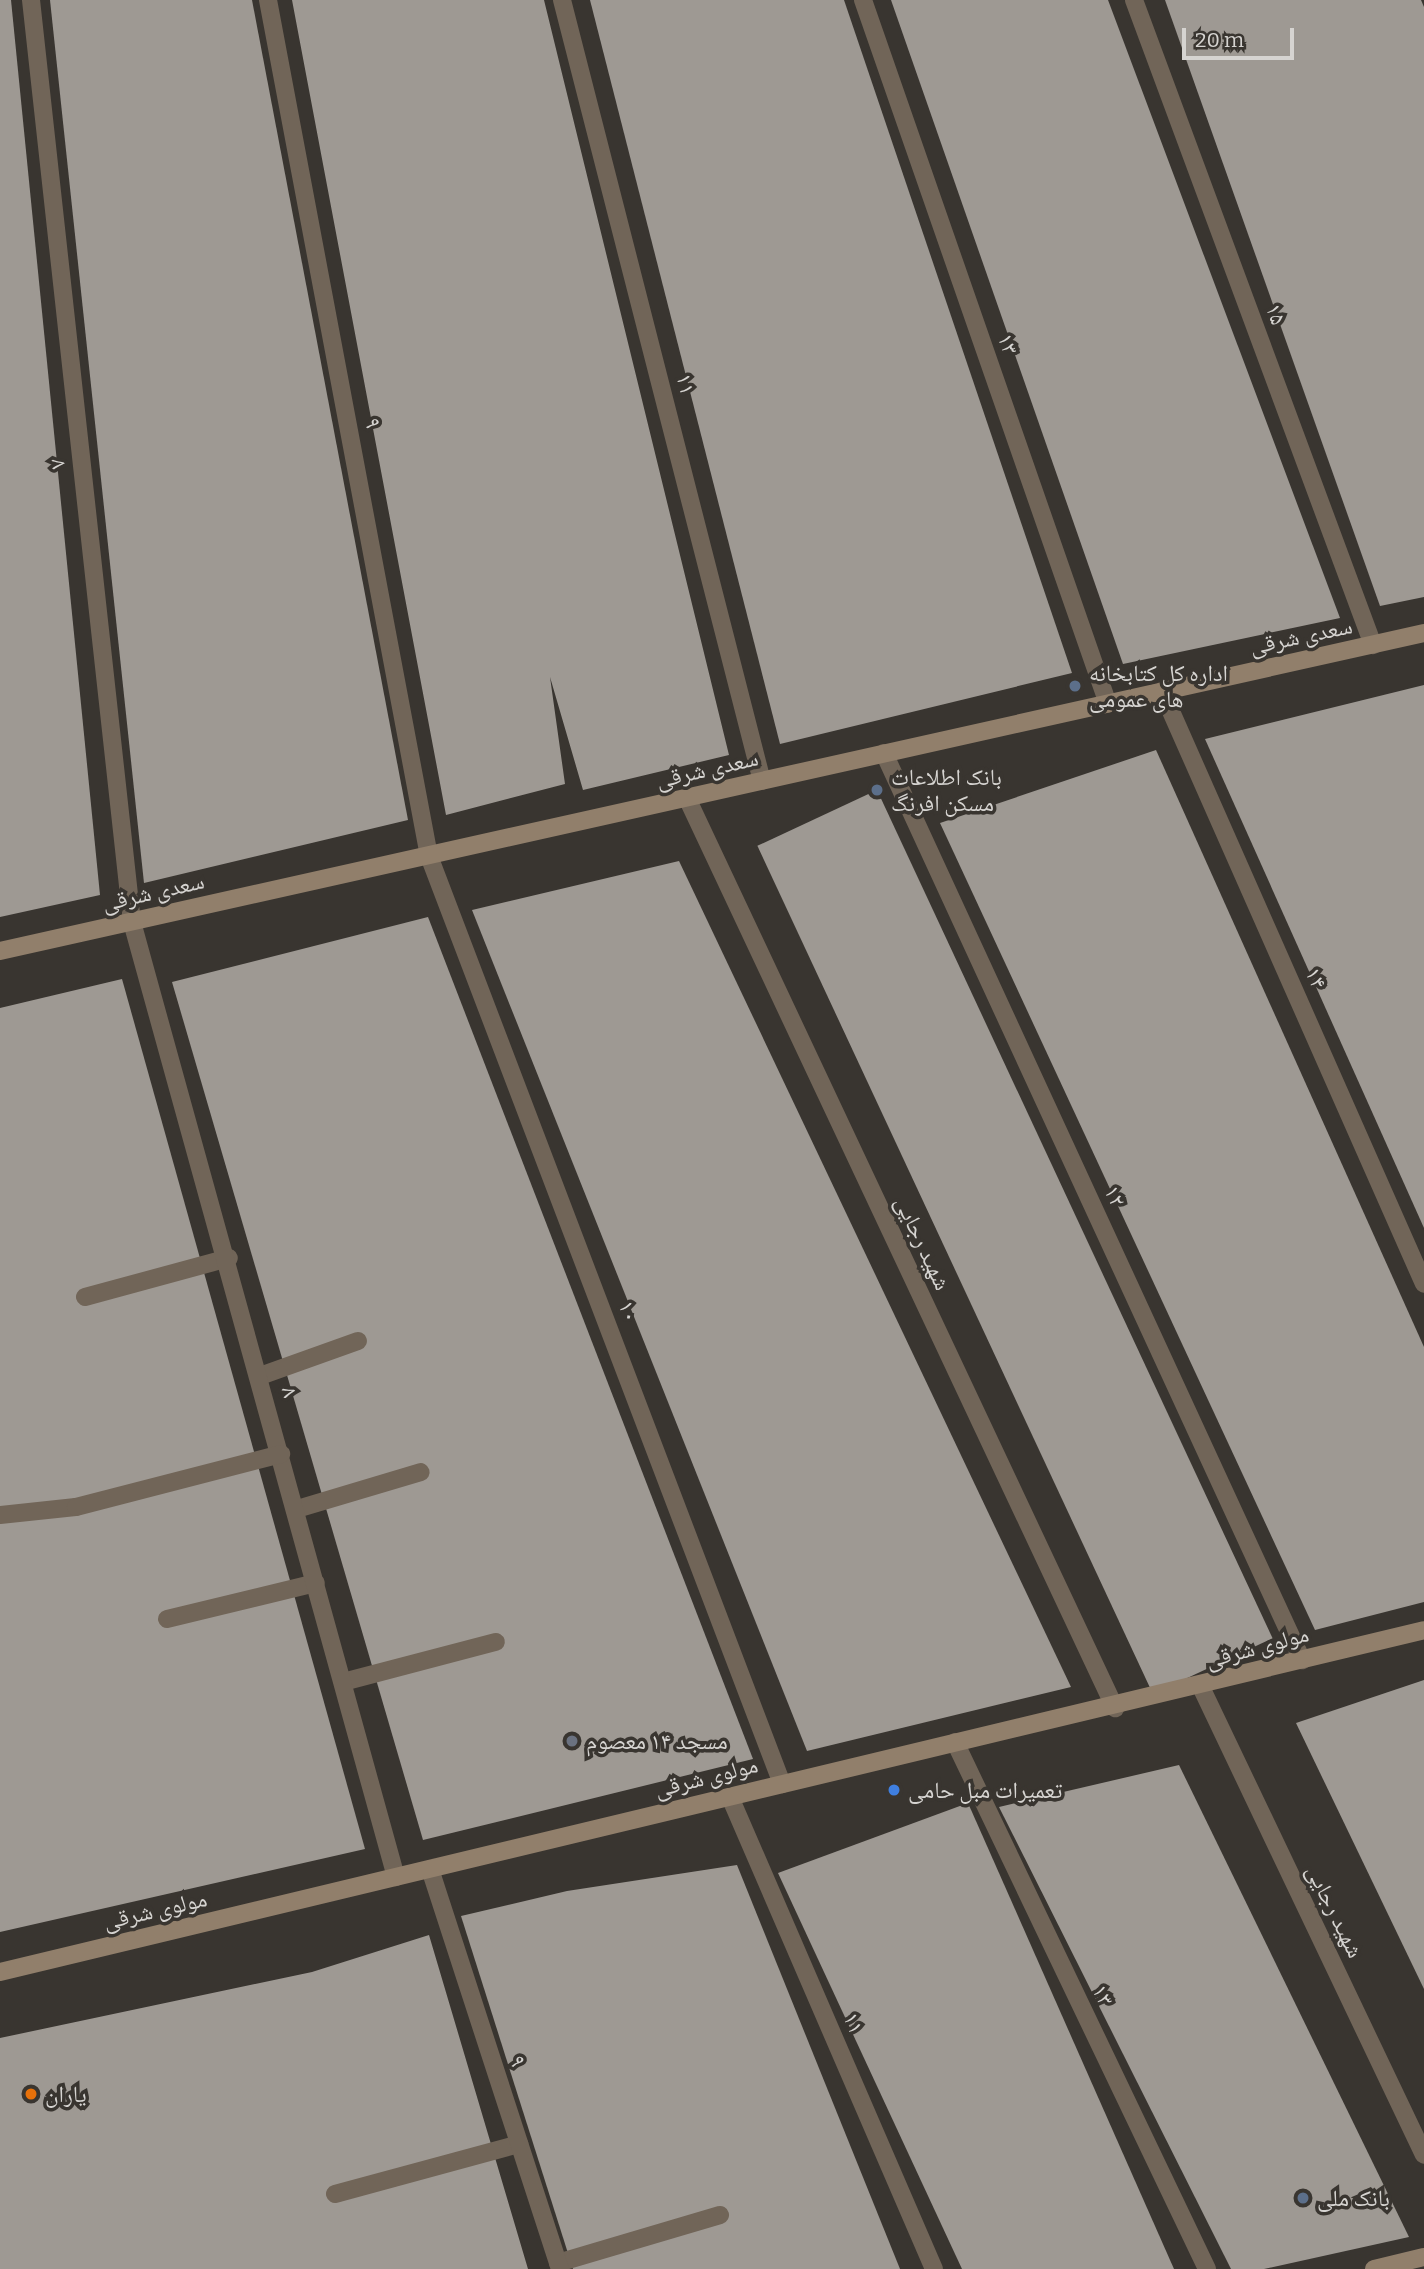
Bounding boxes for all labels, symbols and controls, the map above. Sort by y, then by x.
scale bar [1186,14,1298,58]
text: 20 m [1195,27,1244,53]
street label: ۱۵ [1260,300,1292,328]
street label: ۱۳ [992,330,1024,358]
street label: ۱۱ [670,371,702,397]
street label: ۹ [358,415,388,431]
street label: ۷ [43,457,71,471]
street label: سعدی شرقی [1247,612,1355,660]
place label: اداره کل کتابخانه های عمومی [1089,659,1228,713]
marker: اداره کل کتابخانه های عمومی [1067,678,1083,694]
street label: سعدی شرقی [653,744,761,794]
place label: بانک اطلاعات مسکن افرنگ [891,763,1002,817]
marker: بانک اطلاعات مسکن افرنگ [869,782,885,798]
street label: سعدی شرقی [99,867,207,917]
street label: ۱۴ [1299,963,1333,993]
street label: ۱۲ [1098,1181,1132,1211]
street label: شهید رجایی [889,1192,957,1294]
street label: ۱۰ [612,1296,646,1326]
street label: ۸ [275,1383,305,1401]
street label: مولوی شرقی [1202,1620,1312,1674]
place label: مسجد ۱۴ معصوم [586,1727,728,1755]
marker: مسجد ۱۴ معصوم [564,1733,580,1749]
street label: مولوی شرقی [651,1751,761,1803]
place label: تعمیرات مبل حامی [908,1776,1062,1804]
marker: تعمیرات مبل حامی [886,1782,902,1798]
street label: شهید رجایی [1301,1860,1369,1962]
street label: مولوی شرقی [100,1885,210,1935]
street label: ۱۳ [1086,1980,1120,2010]
street label: ۱۱ [837,2008,871,2038]
street label: ۹ [503,2052,533,2070]
place label: یاران [45,2080,87,2108]
marker: یاران [23,2086,39,2102]
place label: بانک ملی [1317,2184,1390,2212]
marker: بانک ملی [1295,2190,1311,2206]

